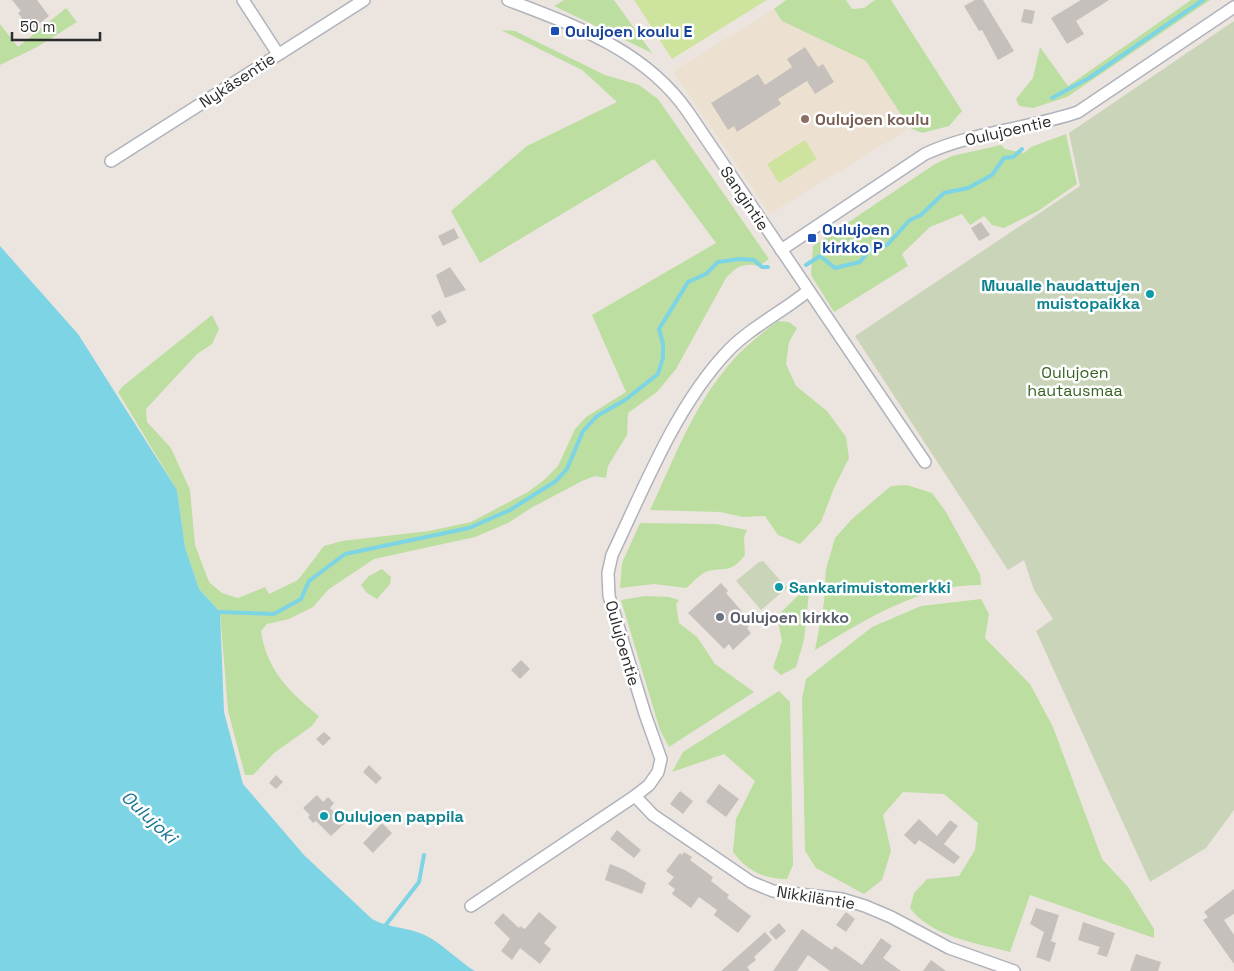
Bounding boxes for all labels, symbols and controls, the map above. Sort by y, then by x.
scale bar [12,10,100,42]
text: 50 m [20,17,55,36]
place label: Oulujoen koulu E [565,21,692,42]
marker: Oulujoen koulu E [549,25,561,37]
street label: Nykäsentie [195,48,279,113]
place label: Oulujoen koulu [815,109,929,130]
street label: Oulujoentie [963,110,1053,151]
marker: Oulujoen koulu [799,113,811,125]
street label: Sangintie [715,162,774,235]
place label: Oulujoen kirkko P [822,219,890,258]
marker: Oulujoen kirkko P [806,232,818,244]
place label: Muualle haudattujen muistopaikka [981,275,1140,314]
marker: Muualle haudattujen muistopaikka [1144,288,1156,300]
park label: Oulujoen hautausmaa [1027,362,1123,401]
place label: Sankarimuistomerkki [789,577,951,598]
marker: Sankarimuistomerkki [773,581,785,593]
street label: Oulujoentie [600,598,645,688]
place label: Oulujoen kirkko [730,607,849,628]
marker: Oulujoen kirkko [714,611,726,623]
water label: Oulujoki [117,785,184,850]
place label: Oulujoen pappila [334,806,464,827]
marker: Oulujoen pappila [318,810,330,822]
street label: Nikkiläntie [775,881,857,914]

